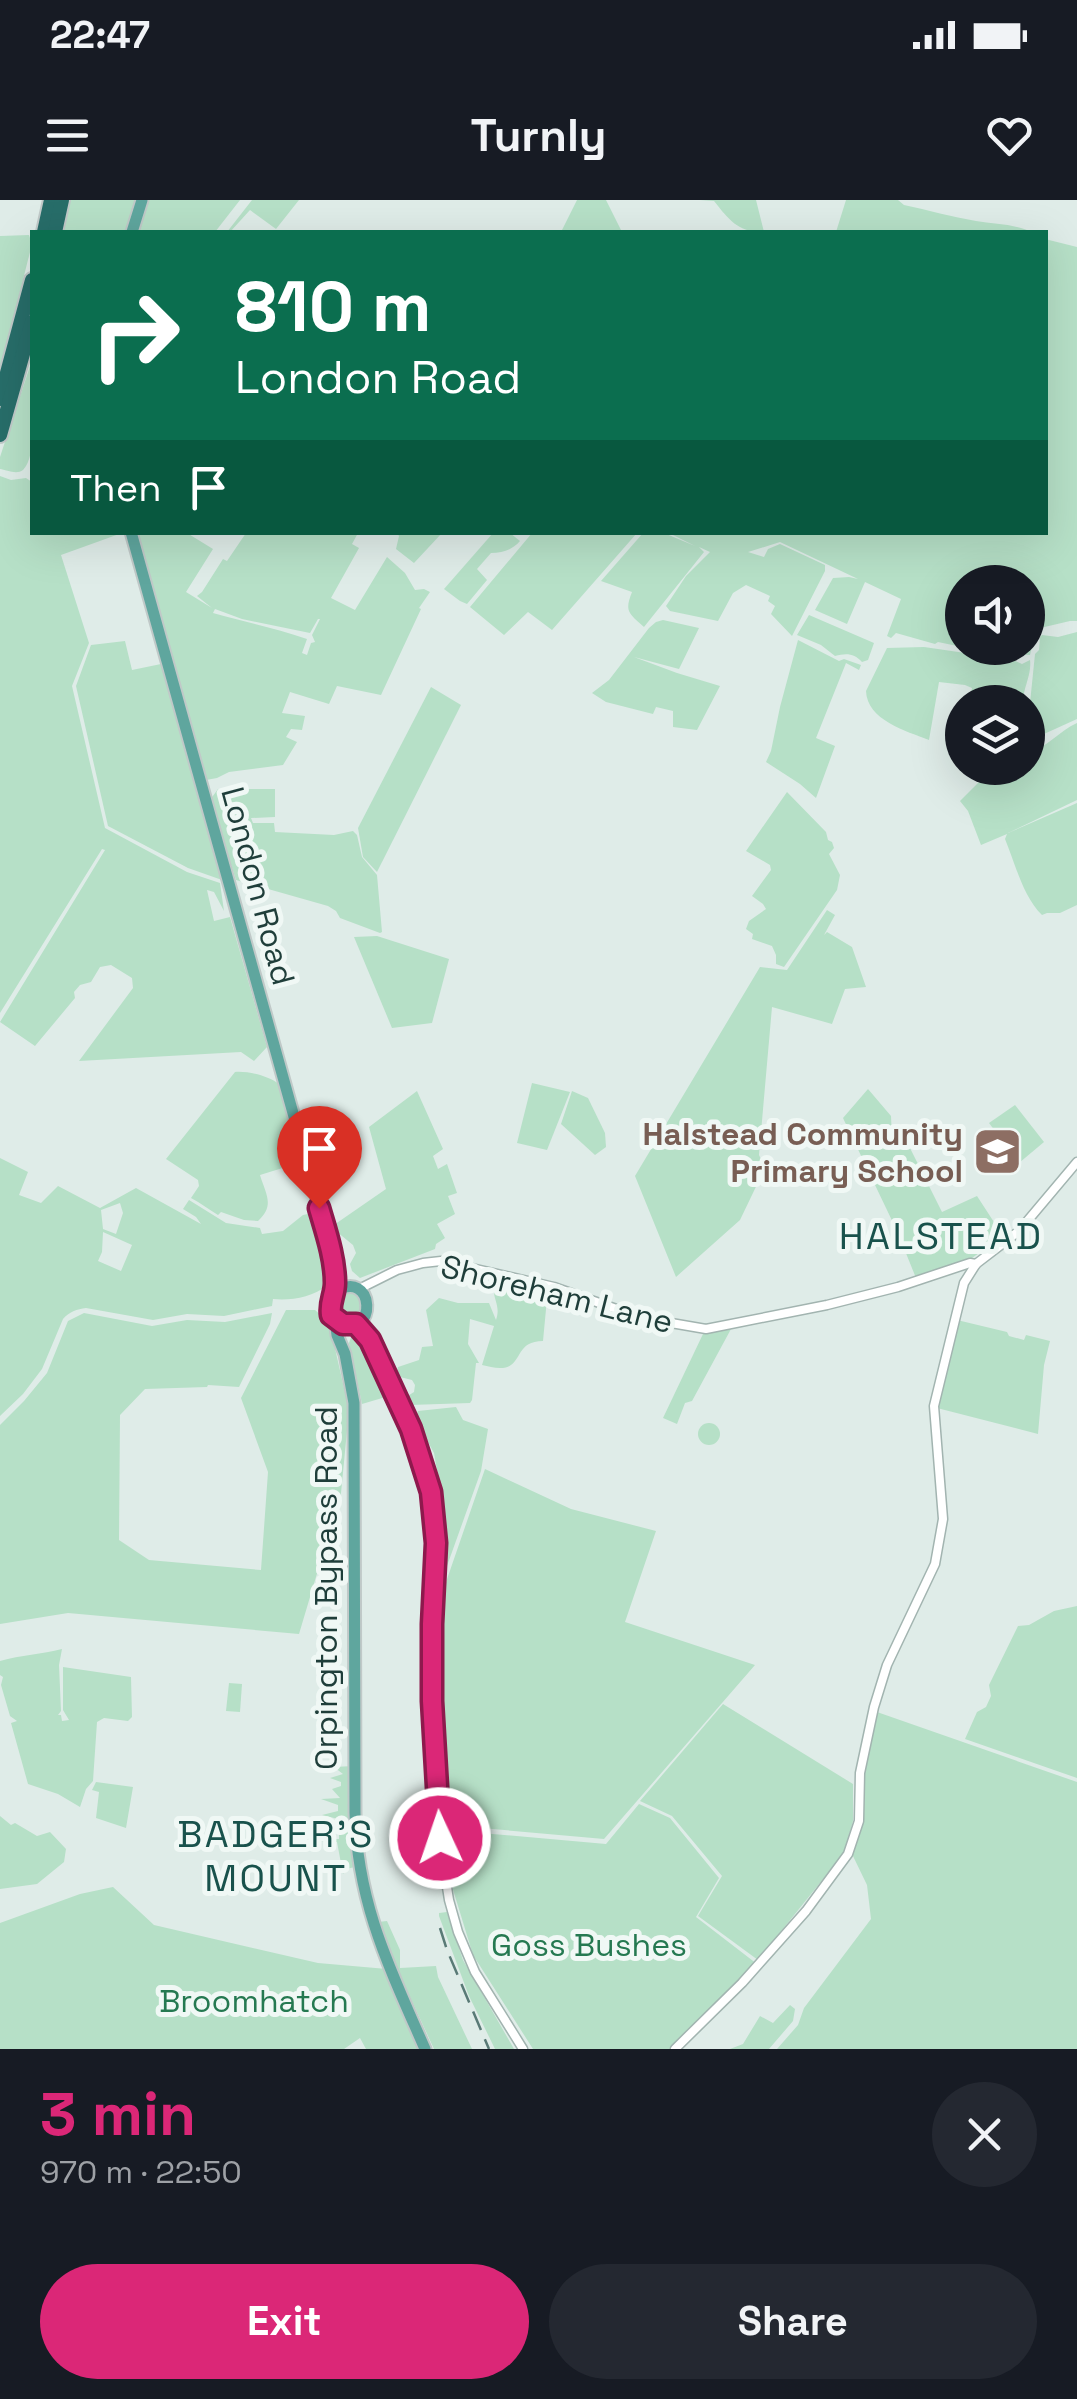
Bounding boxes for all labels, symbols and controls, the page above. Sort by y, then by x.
text: 22:47 [50,11,150,59]
text: Turnly [470,107,607,164]
icon: menu [40,108,95,163]
icon: heart [982,108,1037,163]
text: 810 m [235,262,432,351]
icon: right [70,270,200,400]
text: London Road [235,349,521,406]
icon: arrive [181,460,236,515]
text: Then [70,464,161,512]
map controls [945,565,1045,785]
button: sound [945,565,1045,665]
button: layers [945,685,1045,785]
street label: London Road [212,783,304,989]
pin [277,1106,362,1209]
place label: Halstead Community Primary School [643,1114,963,1191]
icon: arrive [292,1121,347,1176]
school or university icon: Halstead Community Primary School [972,1126,1024,1178]
district label: HALSTEAD [839,1212,1043,1260]
street label: Shoreham Lane [437,1246,677,1342]
street label: Orpington Bypass Road [306,1406,346,1770]
position arrow [388,1786,492,1890]
district label: BADGER'S MOUNT [177,1810,375,1902]
park label: Goss Bushes [491,1925,687,1965]
park label: Broomhatch [159,1981,349,2021]
text: 3 min [40,2076,196,2153]
button: close [932,2082,1037,2187]
text: 970 m · 22:50 [40,2152,242,2192]
button: Exit [40,2264,529,2379]
button: Share [549,2264,1037,2379]

